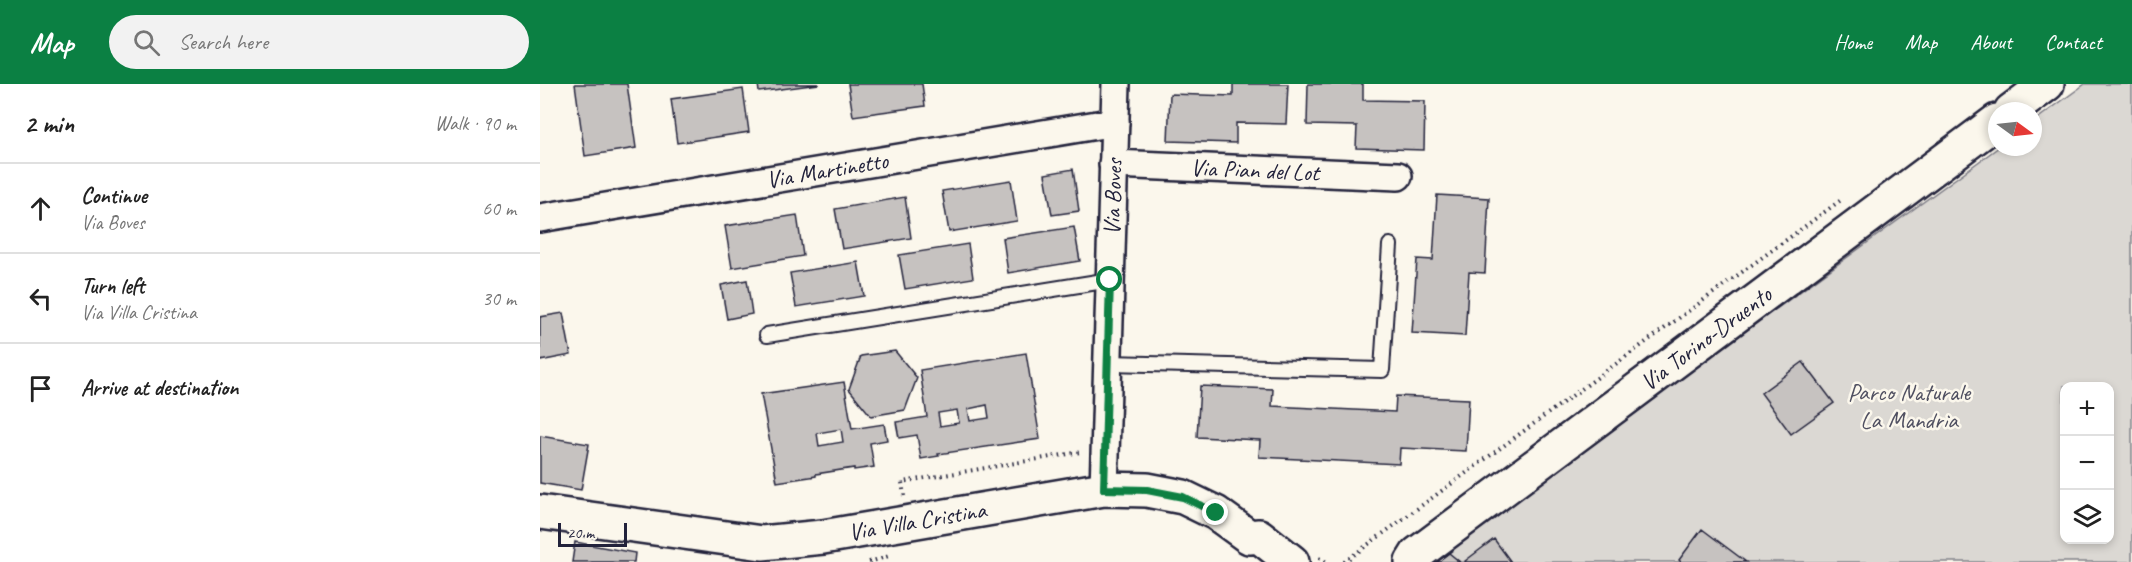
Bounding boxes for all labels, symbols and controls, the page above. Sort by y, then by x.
search box [109,15,529,69]
text: Map [30,25,73,60]
icon: search [130,26,163,59]
text: Search here [178,28,268,56]
text: Home [1834,29,1872,55]
text: Map [1905,29,1937,55]
text: About [1970,29,2012,55]
text: Contact [2045,29,2102,55]
north arrow [1988,102,2042,156]
text: 2 min [24,107,74,140]
text: Walk · 90 m [435,111,516,136]
street label: Via Martinetto [764,145,892,195]
street label: Via Pian del Lot [1190,152,1322,188]
street label: Via Boves [1097,157,1129,236]
text: Continue [81,182,147,210]
icon: ahead [24,192,57,225]
text: 60 m [482,196,516,221]
text: Via Boves [81,210,145,235]
route start [1096,266,1122,292]
text: Turn left [81,272,145,300]
street label: Via Torino-Druento [1634,279,1779,397]
icon: left [24,282,57,315]
text: 30 m [482,286,516,311]
text: Via Villa Cristina [81,300,197,325]
icon: arrive [24,372,57,405]
text: Arrive at destination [81,374,238,402]
park label: Parco Naturale La Mandria [1848,377,1972,435]
map controls [2060,382,2114,544]
button: + [2060,382,2114,436]
button: − [2060,436,2114,490]
button: layers [2060,490,2114,544]
street label: Via Villa Cristina [846,494,990,547]
route end [1202,499,1228,525]
scale bar [558,520,627,548]
text: 20 m [567,523,594,543]

